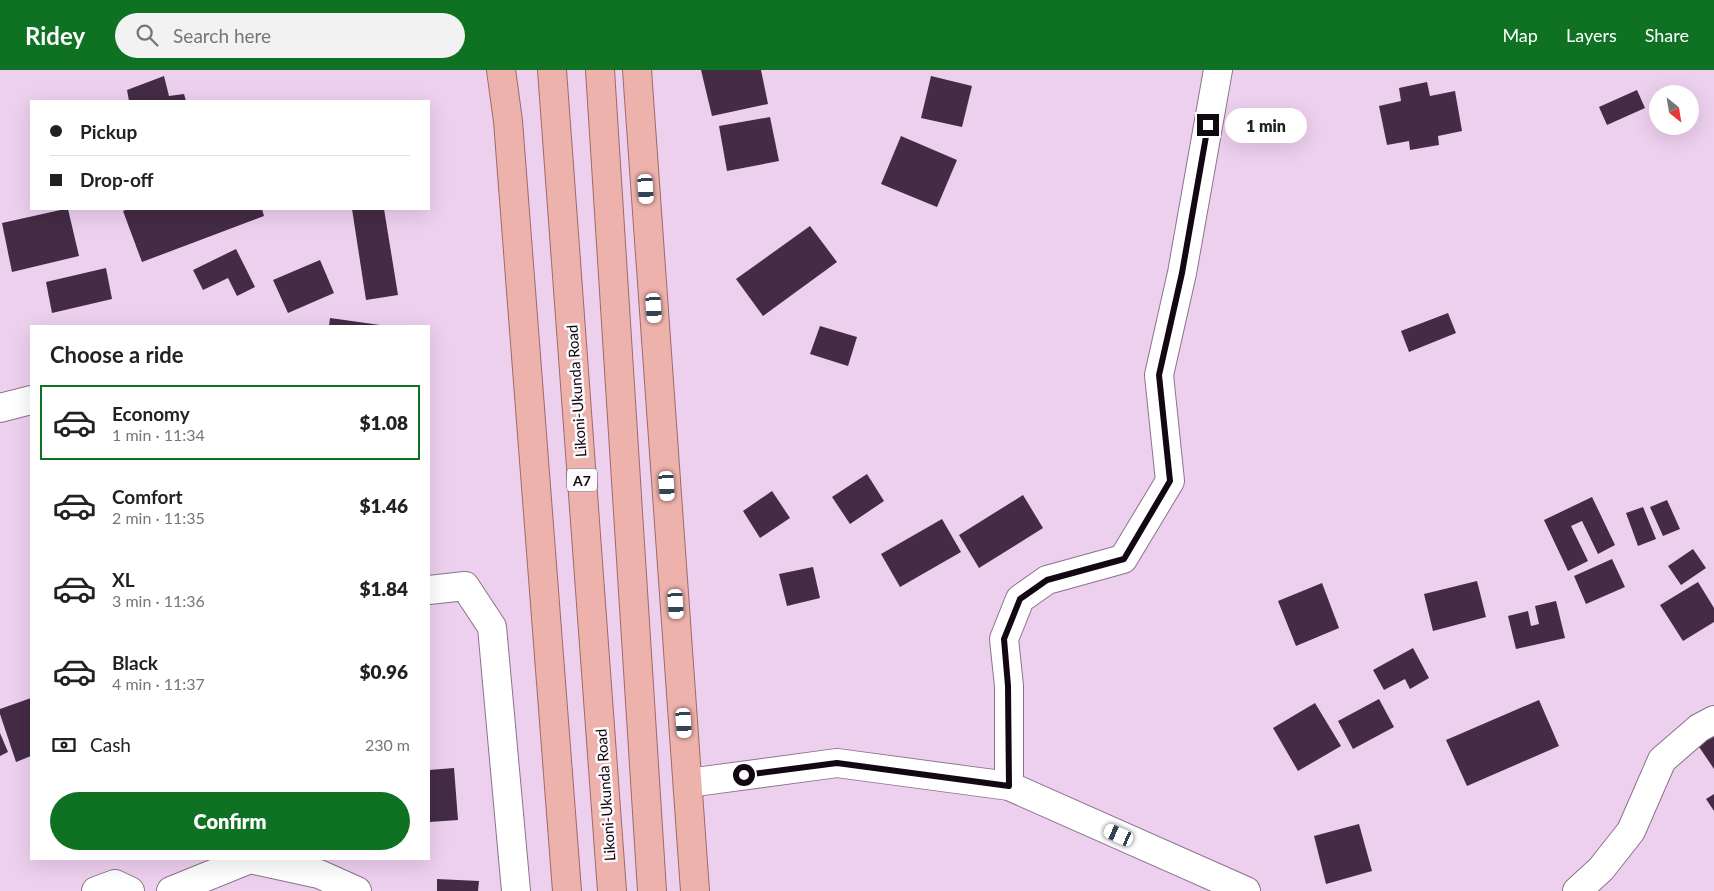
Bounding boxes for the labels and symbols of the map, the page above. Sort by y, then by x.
north arrow [1649,85,1699,135]
callout: 1 min [1226,108,1308,142]
route end [1197,114,1219,136]
car [637,174,654,204]
car [645,293,662,323]
street label: Likoni-Ukunda Road [562,324,590,458]
road number: A7 [567,468,597,492]
car [658,471,675,501]
car [667,589,684,619]
car [675,708,692,738]
street label: Likoni-Ukunda Road [591,728,619,862]
route start [733,764,755,786]
car [1102,822,1135,848]

